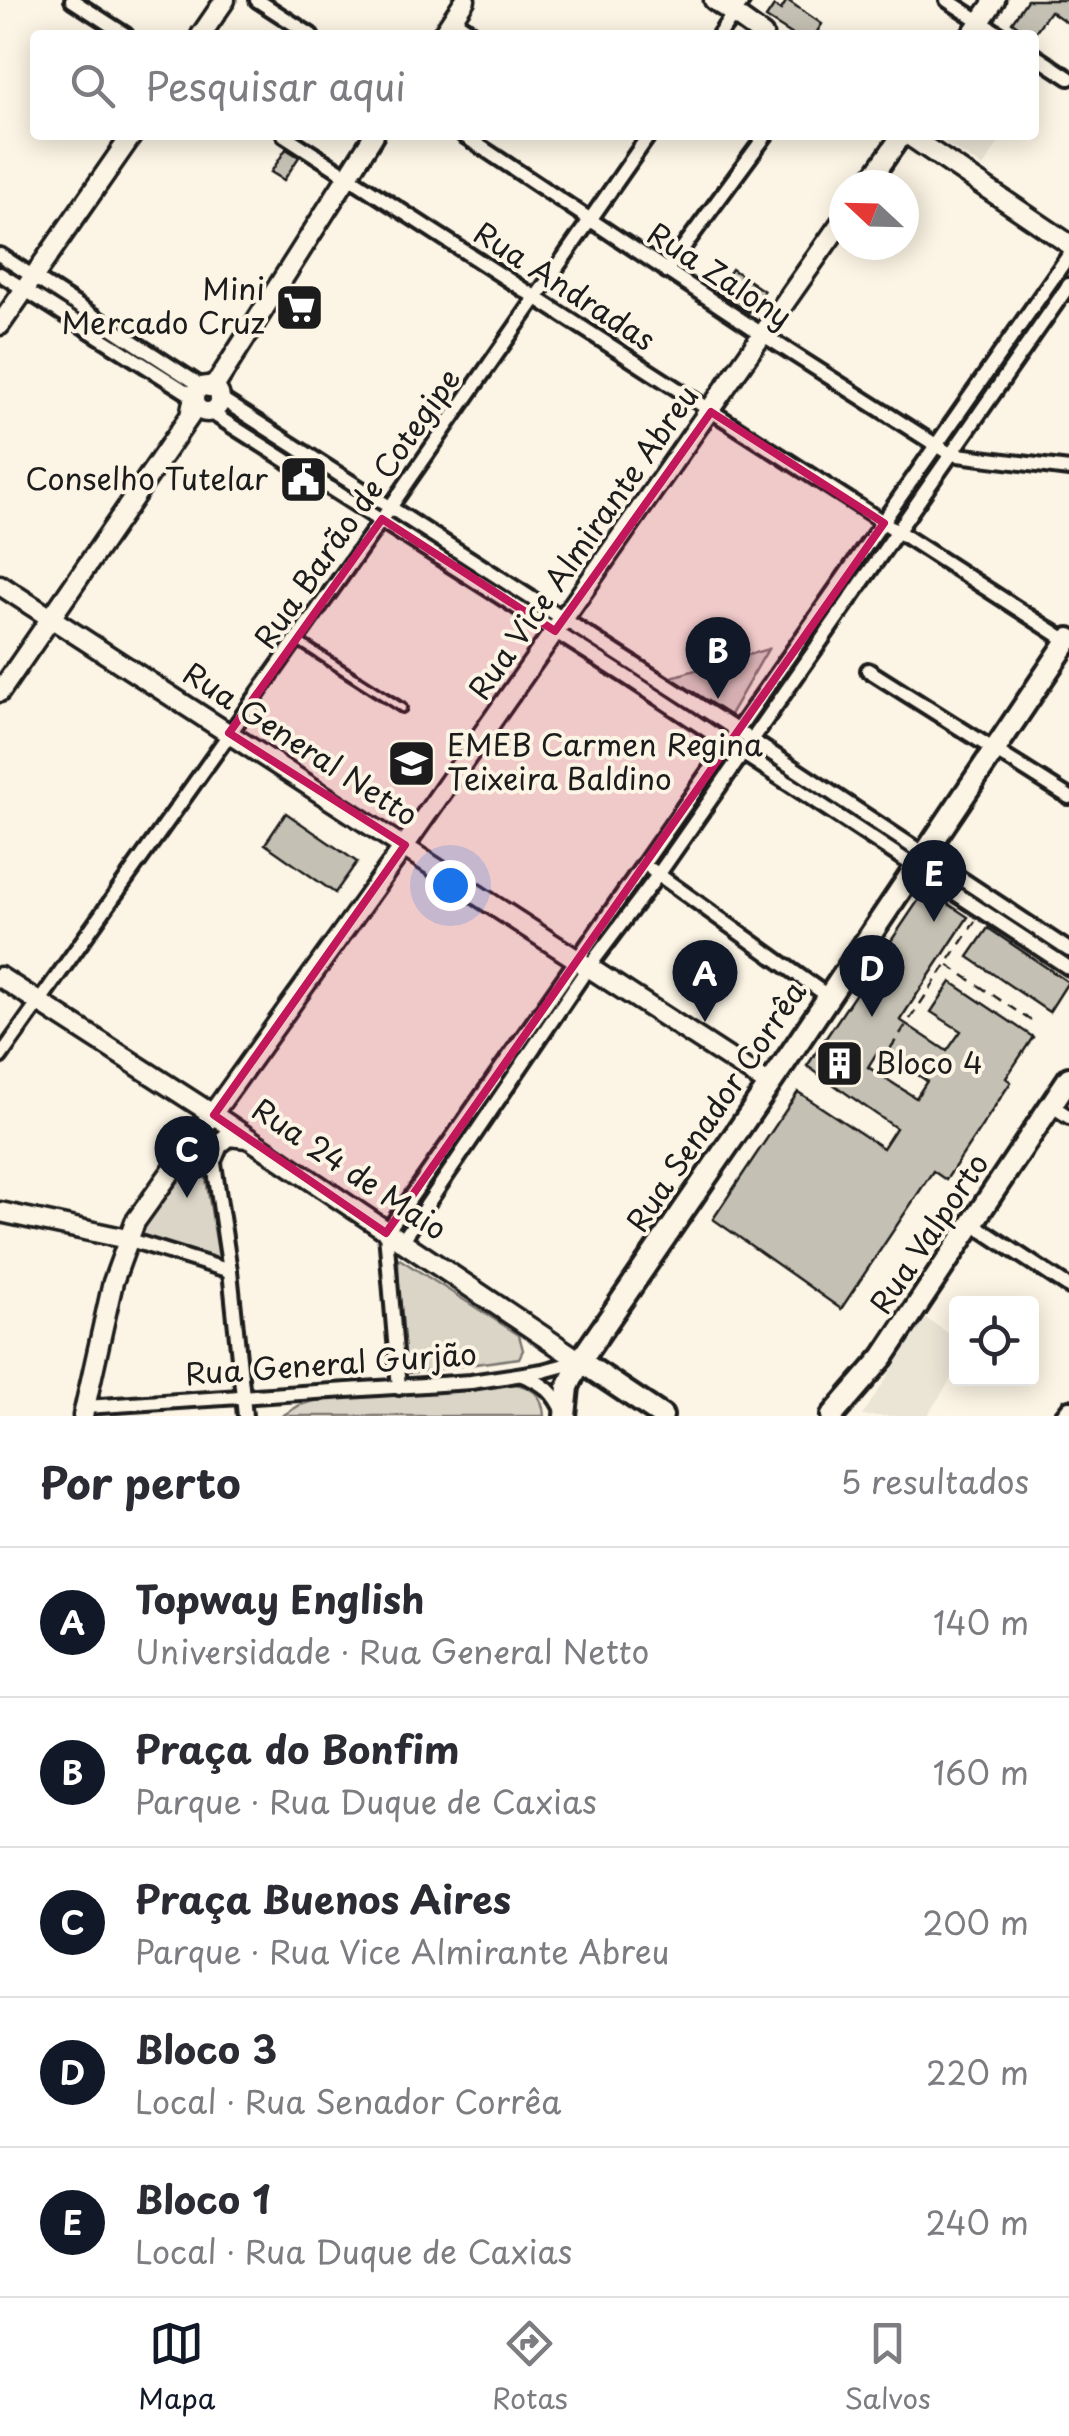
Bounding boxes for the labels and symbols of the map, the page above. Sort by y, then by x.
north arrow [829,170,919,260]
street label: Rua Andradas [466,209,665,360]
street label: Rua Zalony [639,210,802,338]
place label: Mini Mercado Cruz [62,265,265,344]
supermarket icon: Mini Mercado Cruz [274,281,326,333]
street label: Rua Barão de Cotegipe [242,358,470,657]
street label: Rua Vice Almirante Abreu [456,375,708,708]
public building icon: Conselho Tutelar [277,454,329,506]
place label: Conselho Tutelar [25,455,268,500]
pin: B [686,616,750,699]
street label: Rua General Netto [175,650,428,836]
place label: EMEB Carmen Regina Teixeira Baldino [447,721,763,800]
school or university icon: EMEB Carmen Regina Teixeira Baldino [386,737,438,789]
pin: E [902,840,966,922]
your location [425,860,476,911]
pin: D [840,934,904,1017]
pin: A [672,940,738,1022]
street label: Rua Senador Corrêa [614,971,816,1240]
building icon: Bloco 4 [813,1038,865,1090]
place label: Bloco 4 [874,1039,983,1084]
street label: Rua 24 de Maio [244,1086,457,1250]
pin: C [154,1116,220,1198]
street label: Rua Valporto [857,1143,998,1322]
street label: Rua General Gurjão [184,1330,478,1395]

